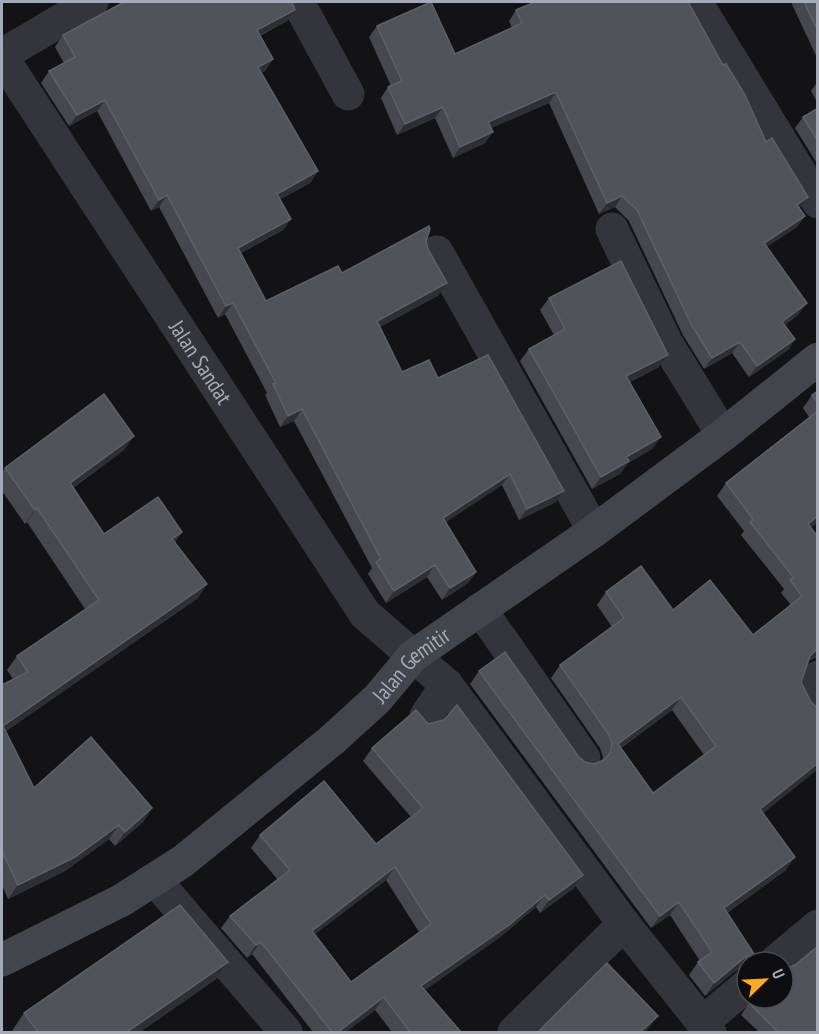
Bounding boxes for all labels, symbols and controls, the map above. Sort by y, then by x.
street label: Jalan Sandat [163,314,238,409]
street label: Jalan Gemitir [365,621,455,709]
north arrow [735,950,795,1010]
text: U [768,966,790,982]

